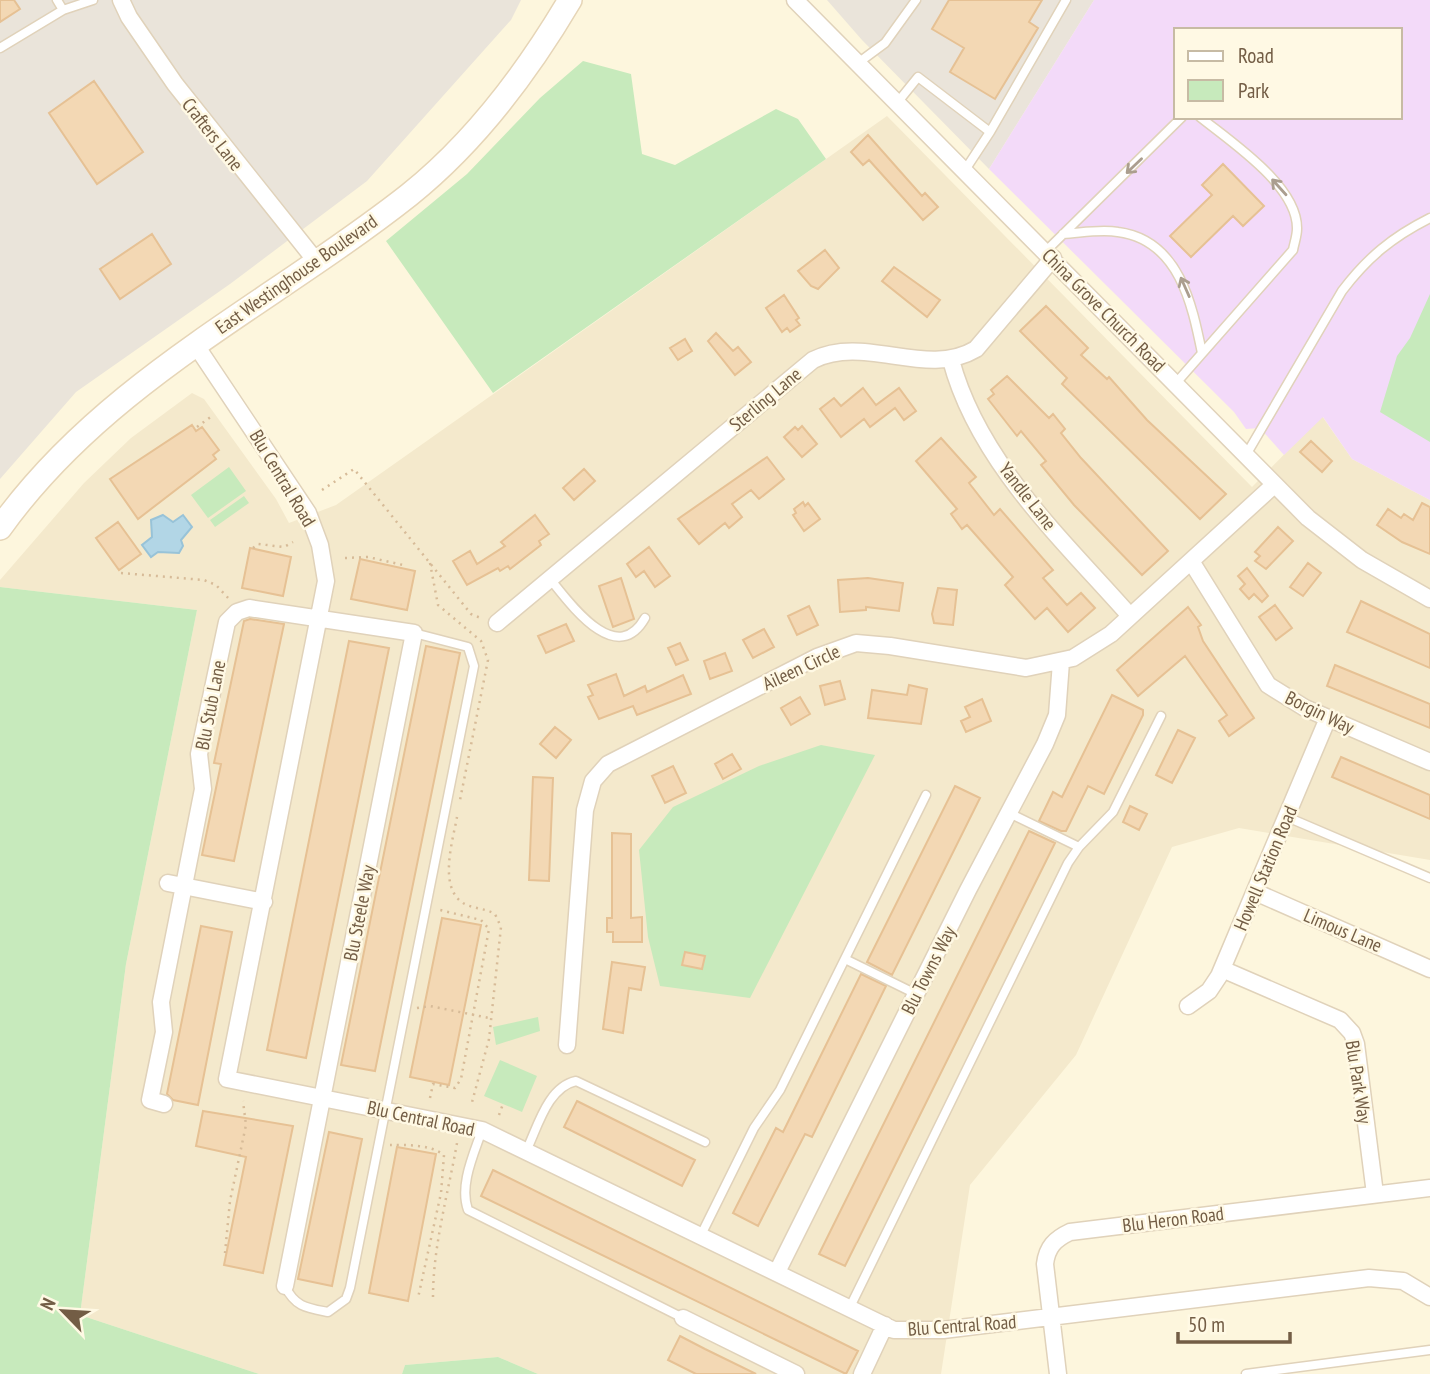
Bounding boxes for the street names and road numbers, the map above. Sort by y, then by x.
street label: Crafters Lane [177,93,249,175]
street label: East Westinghouse Boulevard [210,209,382,339]
street label: China Grove Church Road [1037,243,1171,377]
street label: Sterling Lane [724,362,806,436]
street label: Blu Central Road [245,425,321,531]
street label: Yandle Lane [994,457,1062,535]
street label: Aileen Circle [759,639,844,695]
street label: Blu Stub Lane [190,658,230,752]
street label: Borgin Way [1282,685,1359,739]
street label: Howell Station Road [1228,802,1302,934]
street label: Blu Steele Way [338,862,380,963]
street label: Limous Lane [1300,903,1386,957]
street label: Blu Towns Way [895,921,961,1018]
street label: Blu Park Way [1341,1039,1378,1126]
street label: Blu Central Road [365,1095,477,1141]
street label: Blu Heron Road [1121,1201,1225,1237]
street label: Blu Central Road [907,1309,1017,1341]

